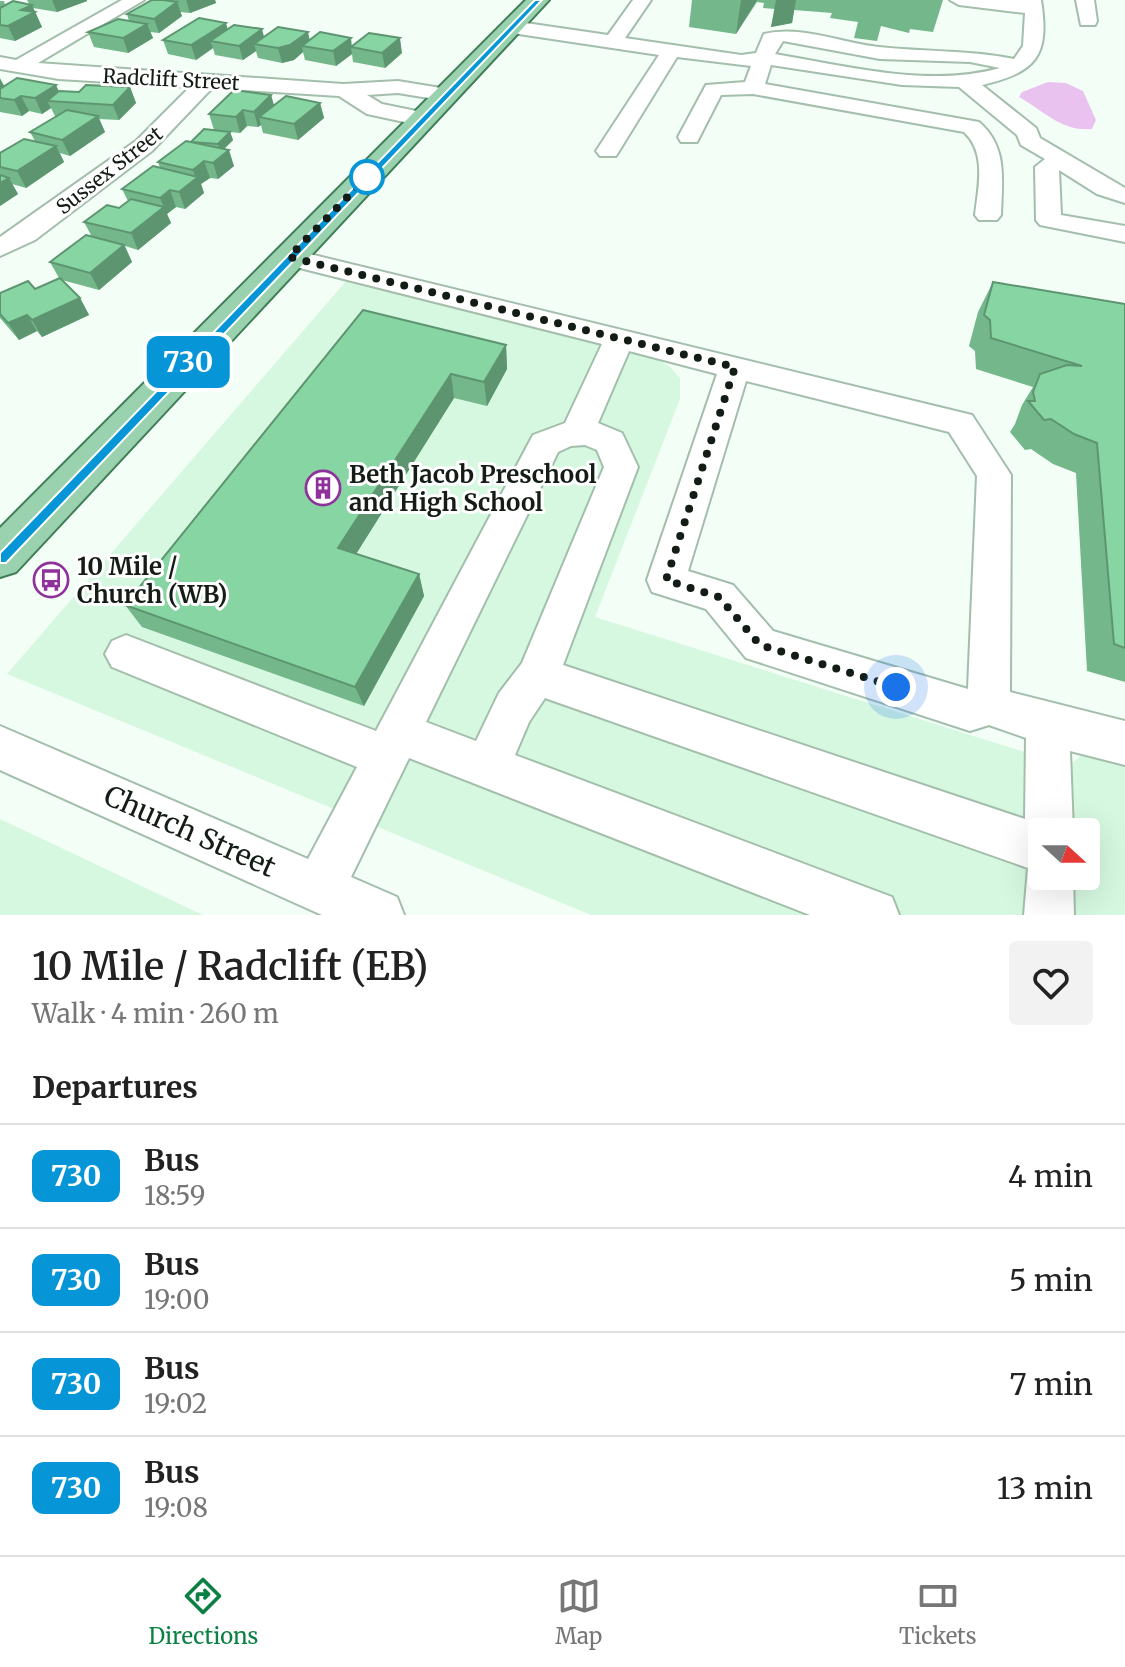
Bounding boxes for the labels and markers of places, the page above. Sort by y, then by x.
unlabelled marker [350,160,384,194]
place label: Beth Jacob Preschool and High School [349,459,597,518]
building icon: Beth Jacob Preschool and High School [304,469,342,507]
place label: 10 Mile / Church (WB) [77,551,227,610]
bus stop icon: 10 Mile / Church (WB) [32,561,70,599]

